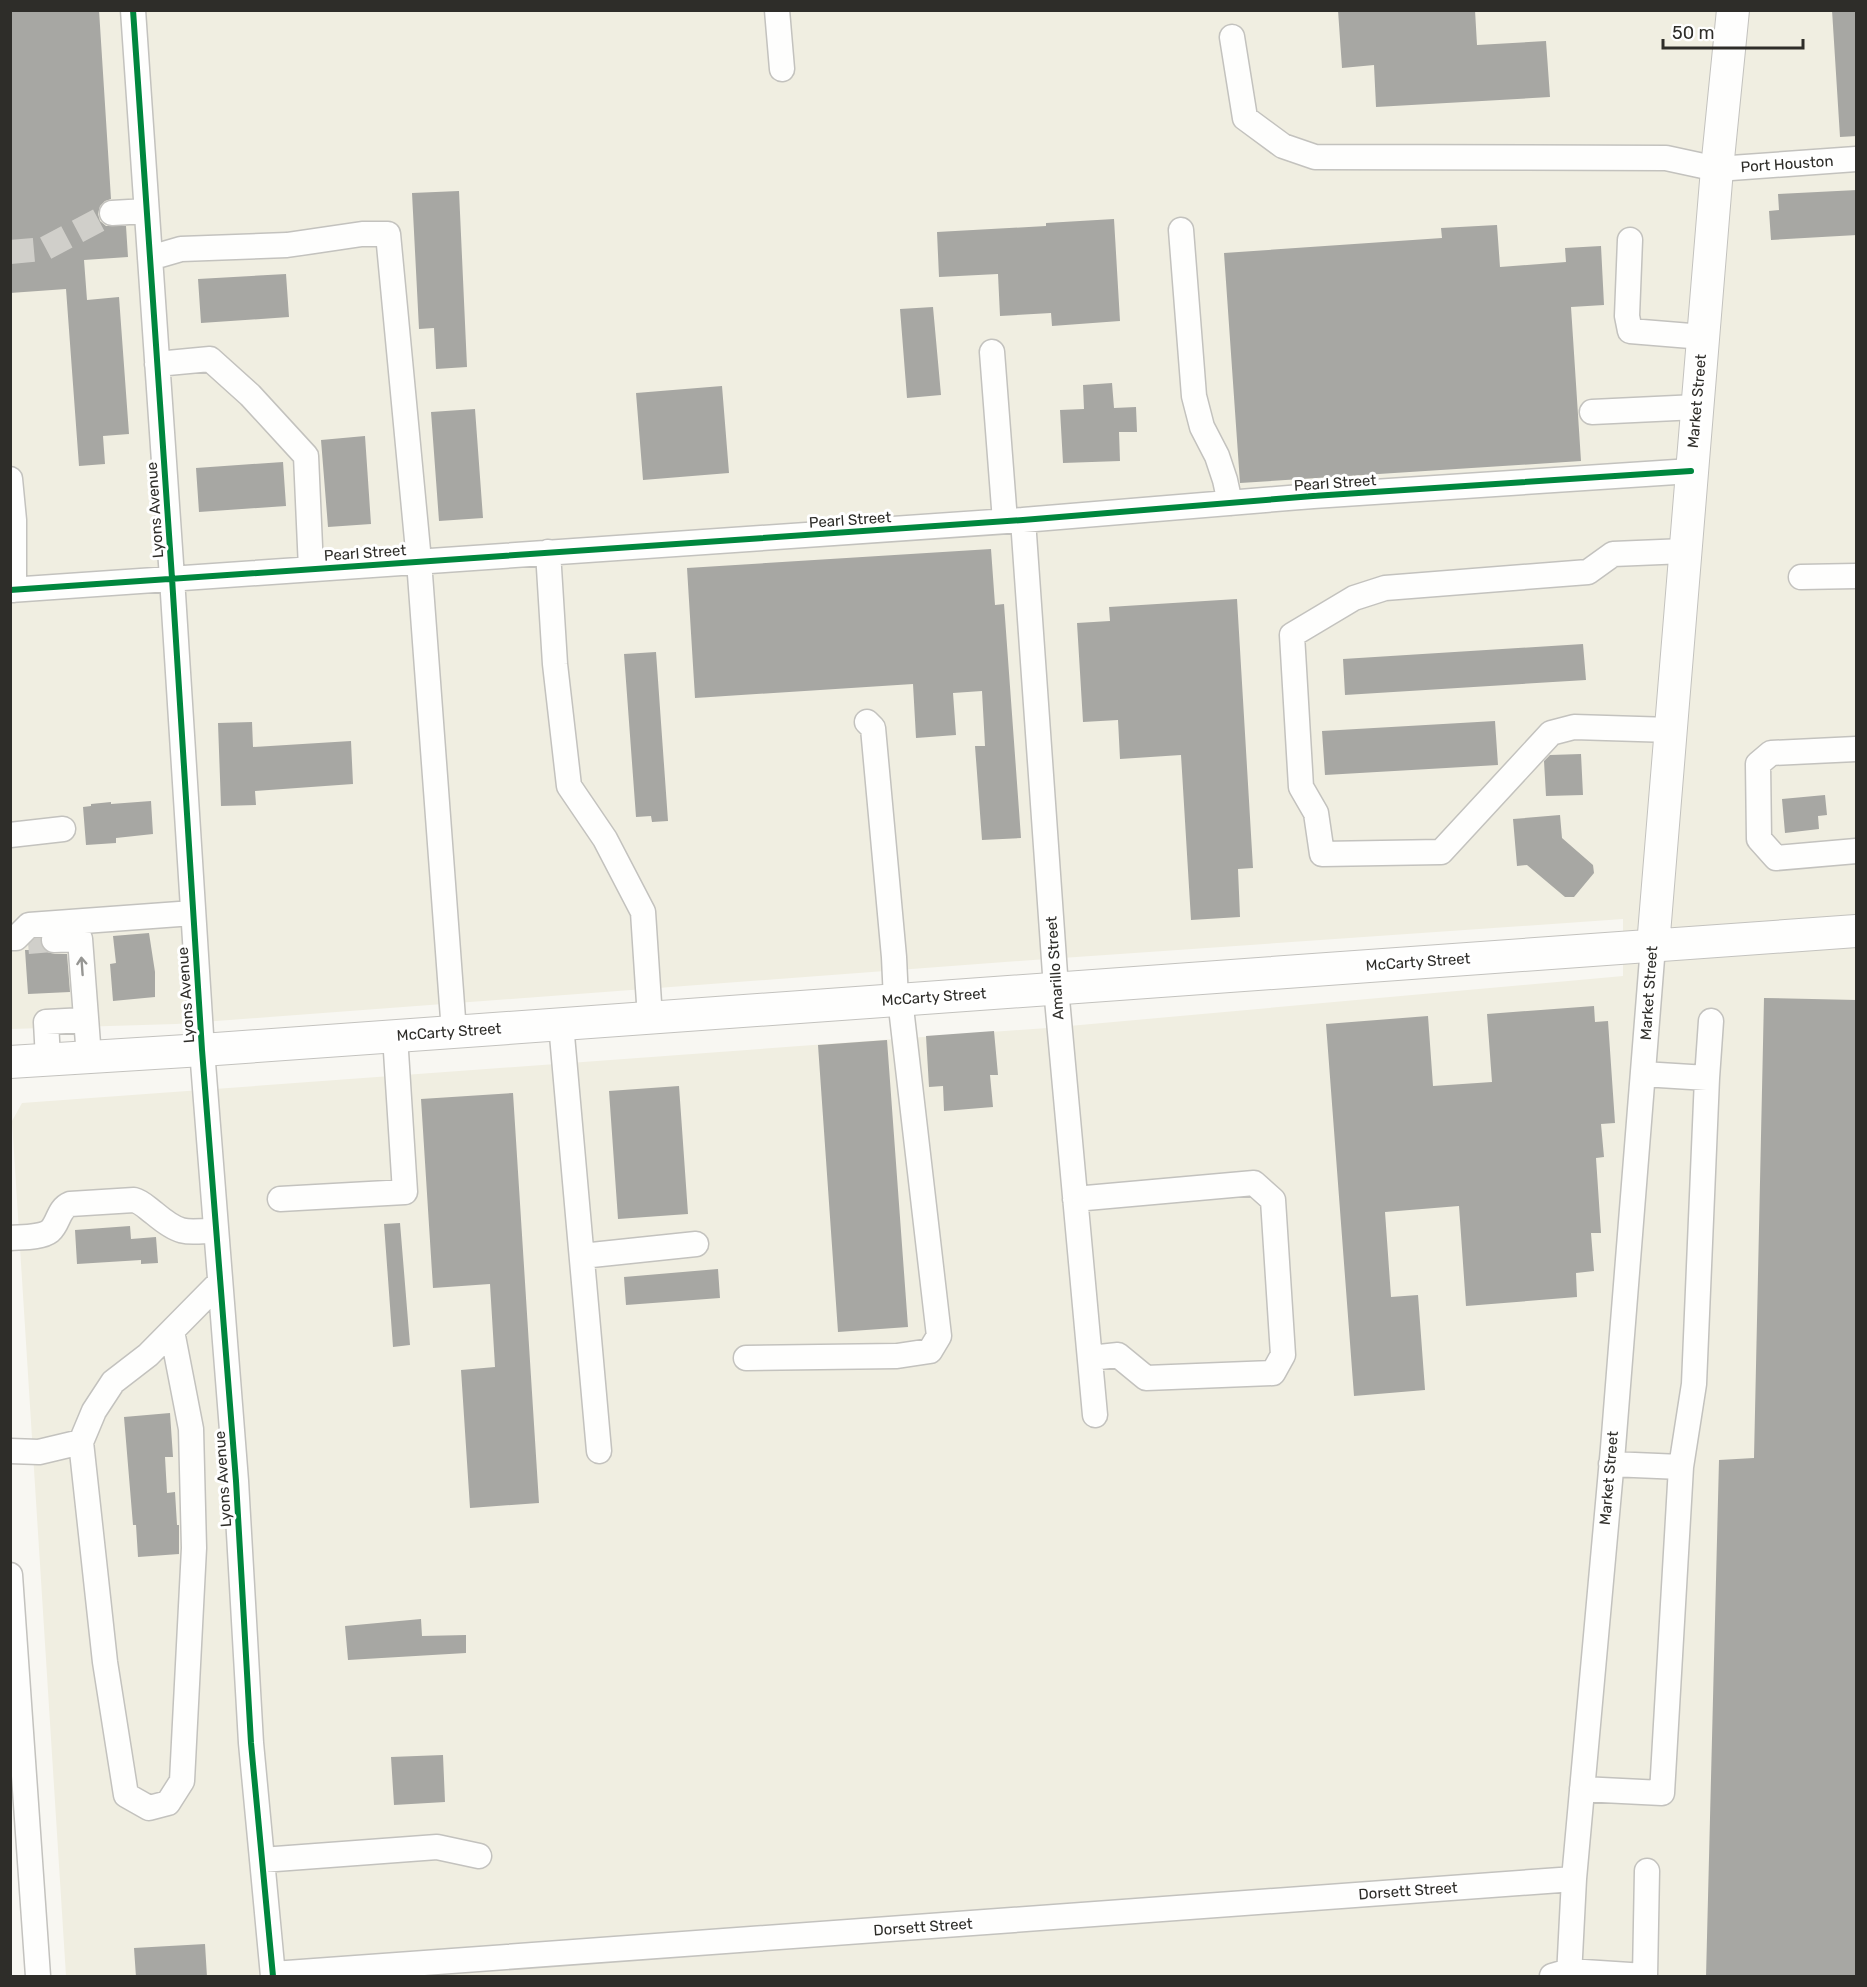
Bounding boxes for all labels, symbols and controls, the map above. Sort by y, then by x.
scale bar [1663,12,1802,50]
text: 50 m [1672,22,1715,44]
street label: Port Houston [1740,152,1834,176]
street label: Market Street [1684,353,1710,449]
street label: Lyons Avenue [143,461,167,559]
street label: Pearl Street [1293,471,1377,495]
street label: Pearl Street [808,508,892,532]
street label: Pearl Street [323,541,407,565]
street label: Amarillo Street [1042,915,1068,1020]
street label: Market Street [1637,945,1661,1041]
street label: Lyons Avenue [174,946,198,1044]
street label: McCarty Street [1365,949,1471,975]
one-way arrow [76,957,87,977]
street label: McCarty Street [881,984,987,1010]
street label: McCarty Street [396,1019,502,1045]
street label: Lyons Avenue [211,1430,235,1528]
street label: Market Street [1596,1430,1622,1526]
street label: Dorsett Street [1358,1879,1458,1903]
street label: Dorsett Street [873,1915,973,1939]

